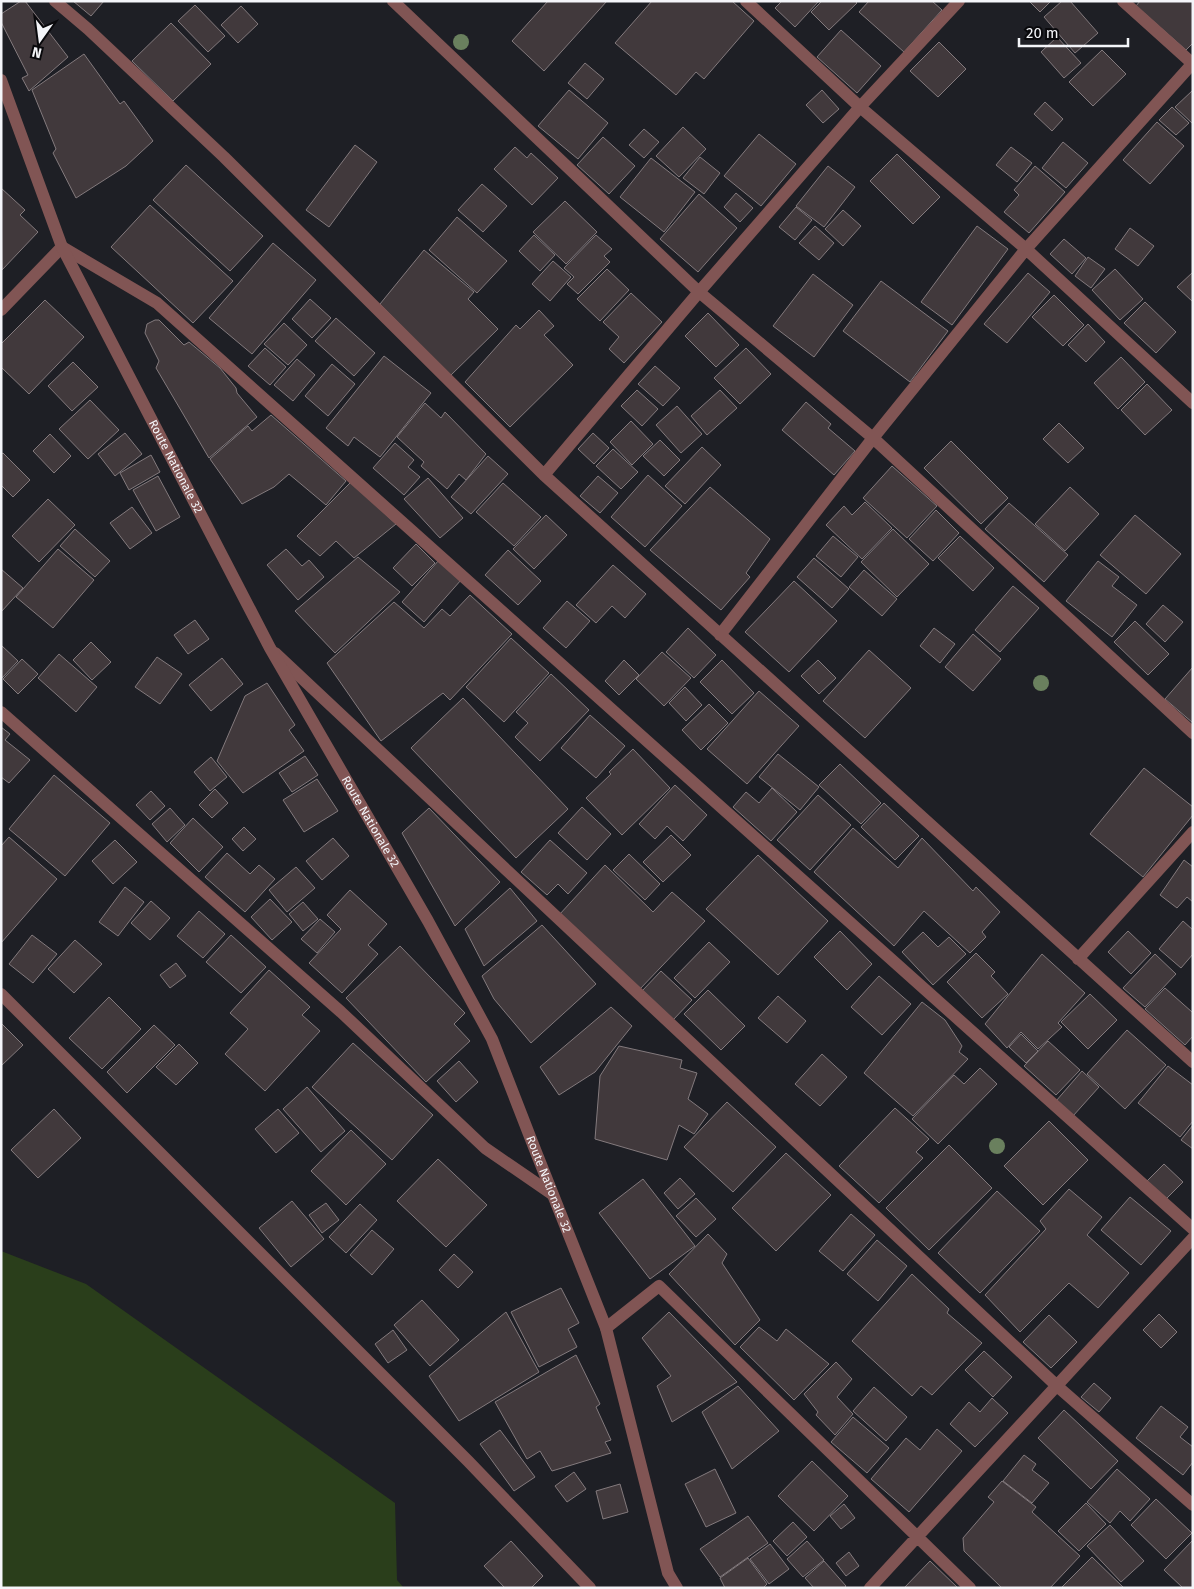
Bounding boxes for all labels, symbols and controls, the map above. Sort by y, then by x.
north arrow [15,15,65,65]
scale bar [1019,15,1128,47]
text: 20 m [1026,24,1059,42]
text: N [30,43,44,62]
street label: Route Nationale 32 [146,418,206,515]
street label: Route Nationale 32 [339,773,402,870]
street label: Route Nationale 32 [523,1134,574,1235]

